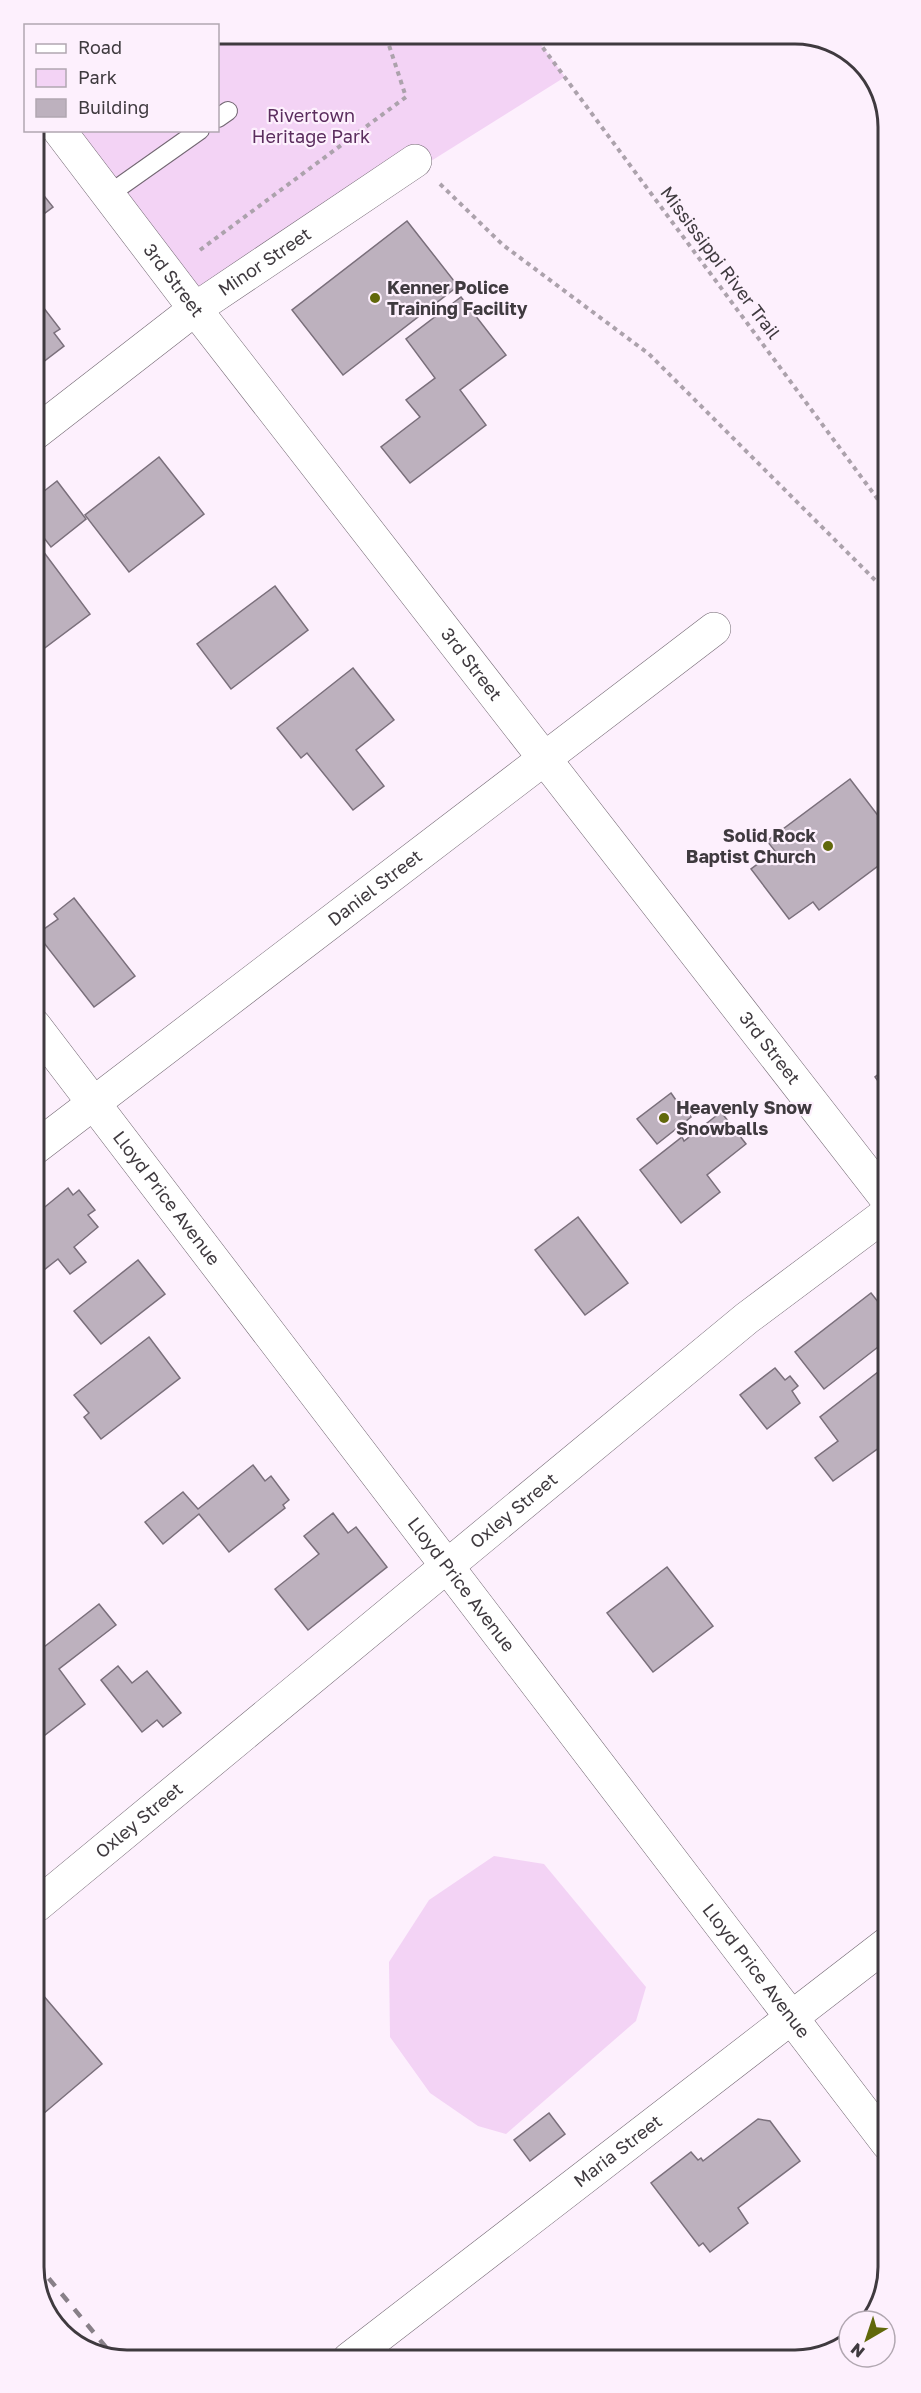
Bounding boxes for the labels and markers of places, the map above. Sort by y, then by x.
place label: Kenner Police Training Facility [387,276,528,319]
marker: Kenner Police Training Facility [368,291,382,305]
place label: Solid Rock Baptist Church [686,824,817,867]
marker: Solid Rock Baptist Church [821,839,835,853]
place label: Heavenly Snow Snowballs [676,1096,812,1139]
marker: Heavenly Snow Snowballs [657,1111,671,1125]

